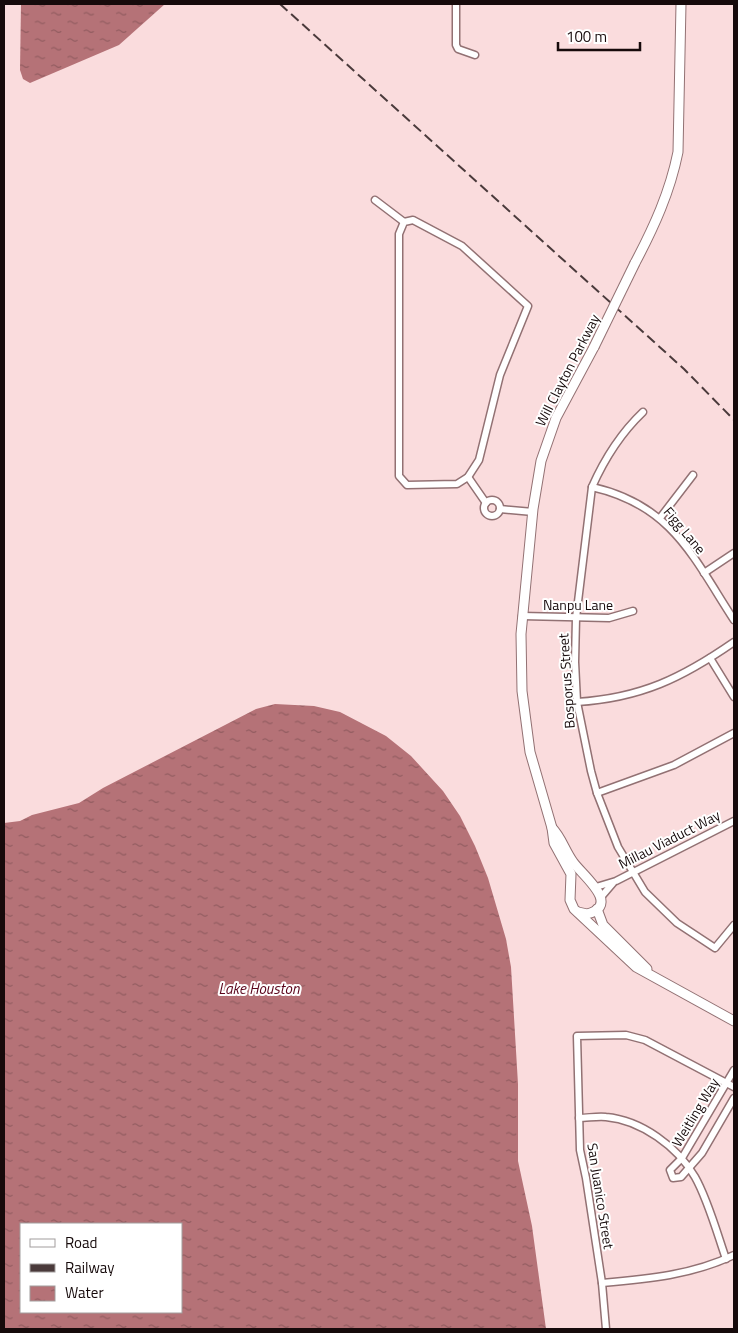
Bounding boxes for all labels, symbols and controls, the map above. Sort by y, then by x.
scale bar [558,20,640,52]
text: 100 m [566,25,607,48]
street label: Will Clayton Parkway [530,310,605,430]
street label: Figg Lane [659,502,711,558]
street label: Nanpu Lane [543,594,613,615]
street label: Bosporus Street [552,633,580,729]
street label: Millau Viaduct Way [614,804,724,874]
water label: Lake Houston [219,977,300,1000]
street label: Weitling Way [666,1073,724,1150]
street label: San Juanico Street [582,1142,620,1250]
legend [20,1223,182,1313]
text: Road [65,1231,97,1254]
text: Railway [65,1256,115,1279]
text: Water [65,1281,104,1304]

